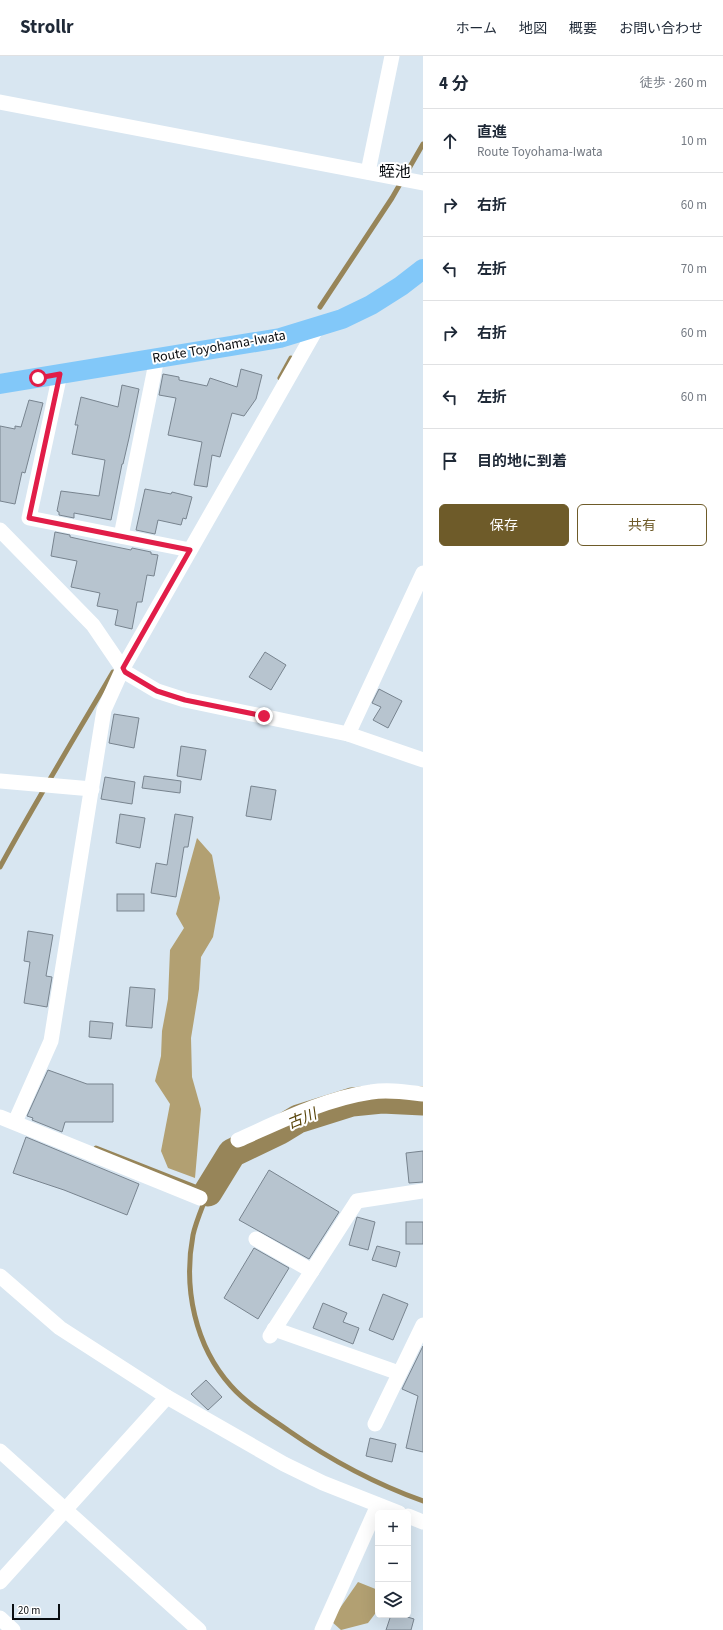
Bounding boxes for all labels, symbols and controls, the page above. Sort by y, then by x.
text: Strollr [20,14,74,41]
text: ホーム [455,19,497,39]
text: 地図 [519,19,547,39]
text: 概要 [569,19,597,39]
text: お問い合わせ [619,19,703,39]
text: 4 分 [439,72,468,96]
text: 徒歩 · 260 m [640,74,707,92]
text: 直進 [477,122,507,143]
icon: ahead [439,130,461,152]
text: 10 m [681,132,707,150]
text: Route Toyohama-Iwata [477,143,603,161]
district label: 蛭池 [379,161,411,183]
icon: right [439,194,461,216]
text: 右折 [477,195,507,216]
text: 60 m [681,196,707,214]
icon: left [439,258,461,280]
text: 左折 [477,259,507,280]
text: 70 m [681,260,707,278]
icon: right [439,322,461,344]
text: 右折 [477,323,507,344]
text: 60 m [681,324,707,342]
street label: Route Toyohama-Iwata [151,325,287,369]
route start [29,369,47,387]
icon: left [439,386,461,408]
text: 左折 [477,387,507,408]
text: 60 m [681,388,707,406]
icon: arrive [439,450,461,472]
text: 目的地に到着 [477,451,567,472]
button: 保存 [439,504,569,546]
button: 共有 [577,504,707,546]
route end [255,707,273,725]
water label: 古川 [284,1103,322,1134]
map controls [375,1510,411,1618]
button: + [375,1510,411,1546]
button: − [375,1546,411,1582]
button: layers [375,1582,411,1618]
scale bar [12,1602,60,1621]
text: 20 m [18,1603,40,1618]

